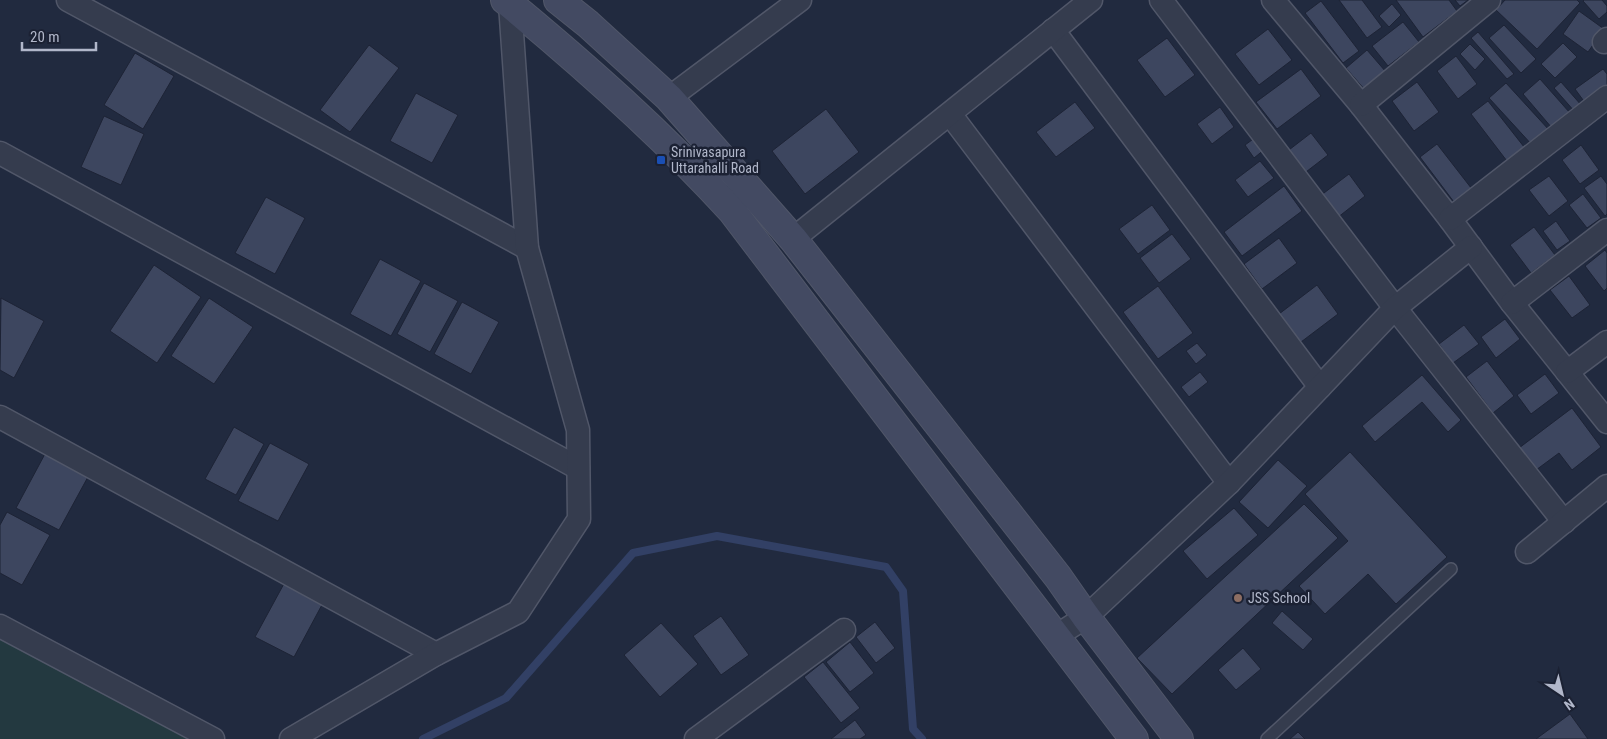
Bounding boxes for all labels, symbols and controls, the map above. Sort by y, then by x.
scale bar [22,20,96,52]
text: 20 m [30,28,60,46]
place label: Srinivasapura Uttarahalli Road [671,144,759,176]
marker: Srinivasapura Uttarahalli Road [655,154,667,166]
place label: JSS School [1248,590,1310,606]
marker: JSS School [1232,592,1244,604]
north arrow [1537,669,1587,719]
text: N [1561,696,1578,714]

